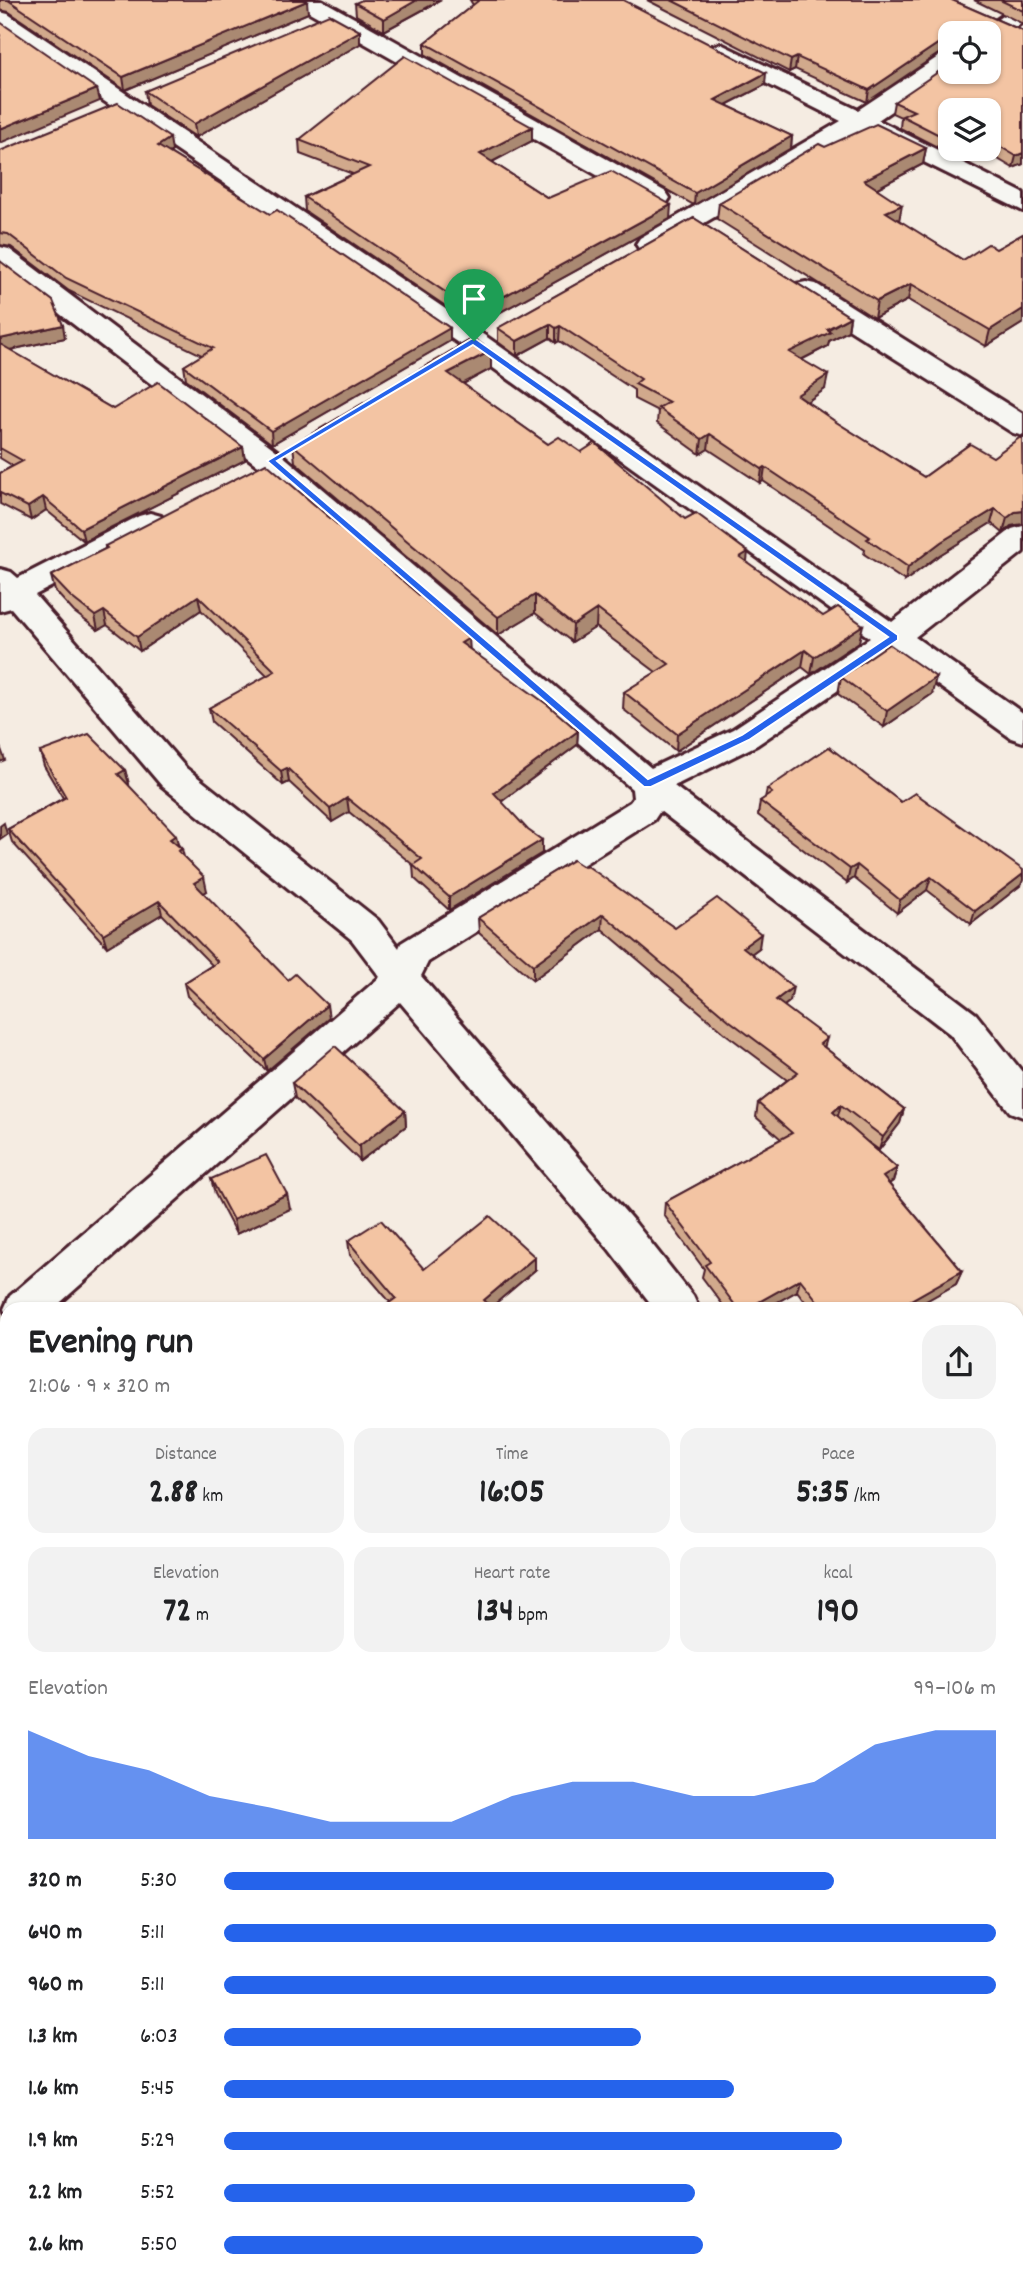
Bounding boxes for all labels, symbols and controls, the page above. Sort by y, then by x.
map controls [938,21,1001,161]
button: locate [938,21,1001,84]
button: layers [938,98,1001,161]
pin [444,269,504,341]
icon: arrive [455,280,493,318]
text: Evening run [28,1317,193,1372]
button: share [922,1325,996,1399]
text: 21:06 · 9 × 320 m [28,1371,170,1404]
text: Distance [155,1442,217,1469]
text: Time [496,1442,528,1469]
text: Pace [821,1442,855,1469]
text: 2.88 [149,1469,198,1519]
text: 16:05 [479,1469,545,1519]
text: 5:35 [796,1469,850,1519]
text: km [198,1484,223,1511]
text: /km [850,1484,880,1511]
text: Elevation [153,1561,219,1588]
text: Heart rate [474,1561,550,1588]
text: kcal [824,1561,852,1588]
text: 72 [163,1588,192,1638]
text: 134 [476,1588,514,1638]
text: 190 [817,1588,859,1638]
text: m [192,1603,209,1630]
text: bpm [514,1603,548,1630]
text: Elevation [28,1673,108,1706]
text: 99–106 m [914,1673,996,1706]
text: 320 m [28,1865,82,1898]
text: 5:30 [140,1865,177,1898]
text: 640 m [28,1917,82,1950]
text: 5:11 [140,1917,165,1950]
text: 960 m [28,1969,83,2002]
text: 5:11 [140,1969,165,2002]
text: 1.3 km [28,2021,78,2054]
text: 6:03 [140,2021,178,2054]
text: 1.6 km [28,2073,79,2106]
text: 5:45 [140,2073,175,2106]
text: 1.9 km [28,2125,78,2158]
text: 5:29 [140,2125,175,2158]
text: 2.2 km [28,2177,82,2210]
text: 5:52 [140,2177,175,2210]
text: 2.6 km [28,2229,84,2262]
text: 5:50 [140,2229,178,2262]

